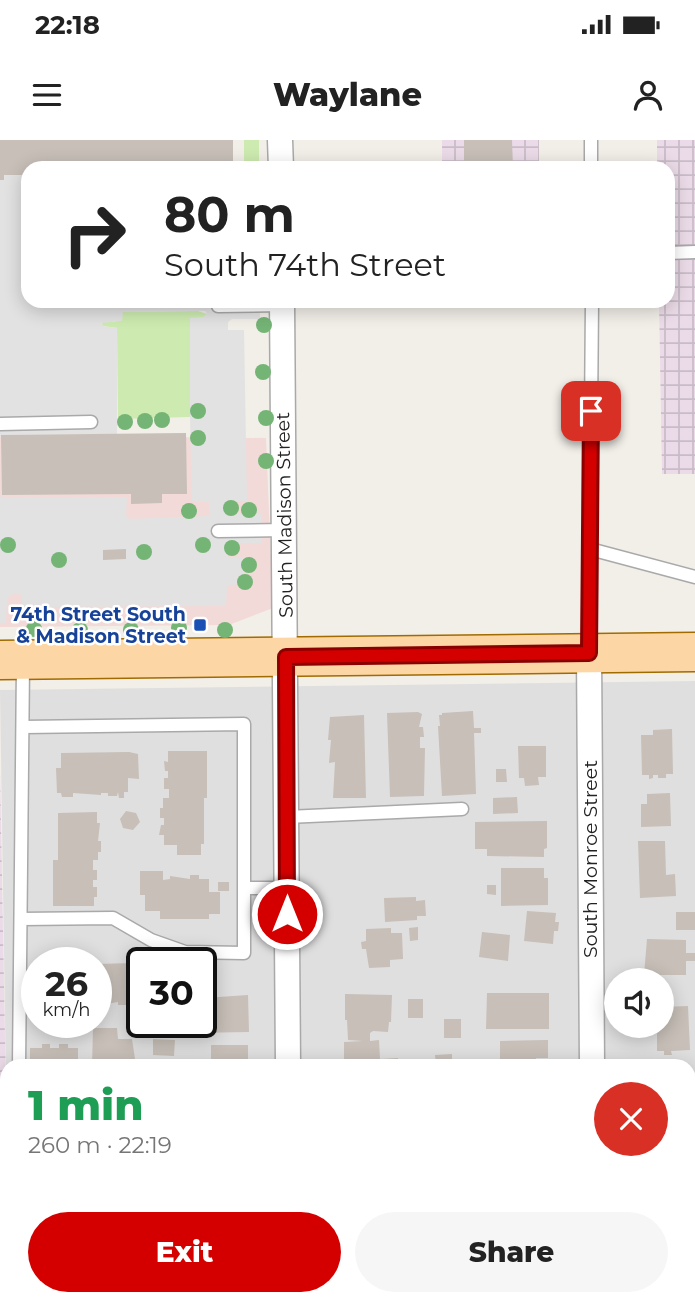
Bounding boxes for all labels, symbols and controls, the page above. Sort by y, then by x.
text: 22:18 [35,9,100,41]
text: Waylane [273,75,422,114]
icon: menu [28,76,66,114]
icon: person [629,76,667,114]
text: 80 m [164,185,295,244]
icon: right [49,189,140,280]
text: South 74th Street [164,245,446,284]
pin [561,381,621,441]
icon: arrive [572,392,610,430]
street label: South Madison Street [271,412,298,618]
place label: 74th Street South & Madison Street [11,603,186,648]
marker: 74th Street South & Madison Street [192,617,208,633]
street label: South Monroe Street [579,760,602,958]
position arrow [250,877,324,951]
speed limit sign: 30 [126,947,217,1038]
text: 26 [45,962,88,1005]
map controls [604,968,674,1038]
button: sound [604,968,674,1038]
text: km/h [42,999,91,1021]
text: 1 min [28,1079,144,1131]
button: close [594,1082,668,1156]
text: 260 m · 22:19 [28,1131,172,1159]
button: Exit [28,1212,341,1292]
button: Share [355,1212,668,1292]

